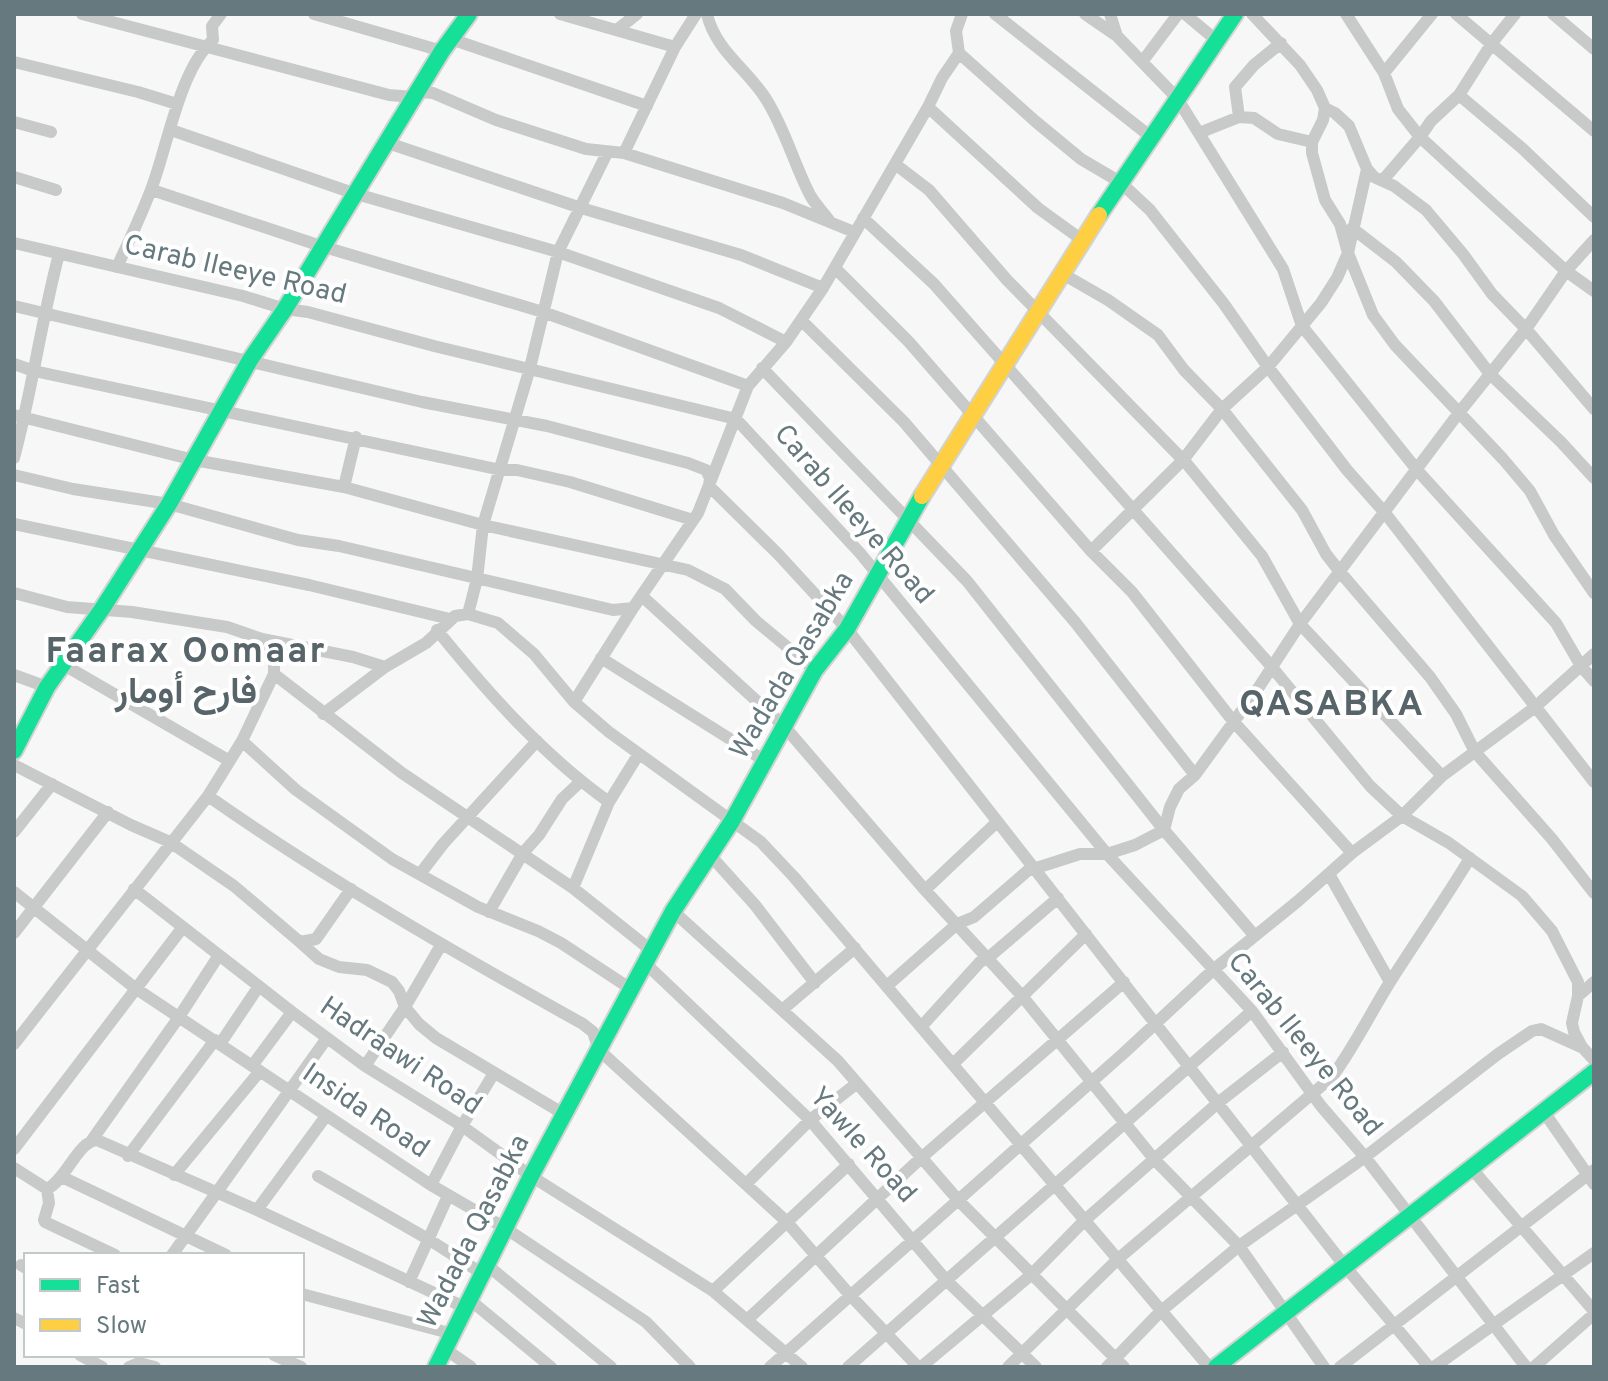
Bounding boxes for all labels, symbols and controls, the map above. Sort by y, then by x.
street label: Carab Ileeye Road [120,228,350,314]
street label: Carab Ileeye Road [765,418,941,612]
street label: Wadada Qasabka [723,566,863,766]
district label: Faarax Oomaar فارح أومار [45,630,327,717]
district label: QASABKA [1239,683,1425,729]
street label: Carab Ileeye Road [1219,945,1389,1145]
street label: Hadraawi Road [312,990,488,1124]
street label: Insida Road [295,1056,435,1168]
street label: Yawle Road [800,1080,924,1212]
street label: Wadada Qasabka [411,1129,539,1335]
legend [24,1253,304,1357]
text: Fast [96,1272,140,1302]
text: Slow [96,1312,147,1342]

